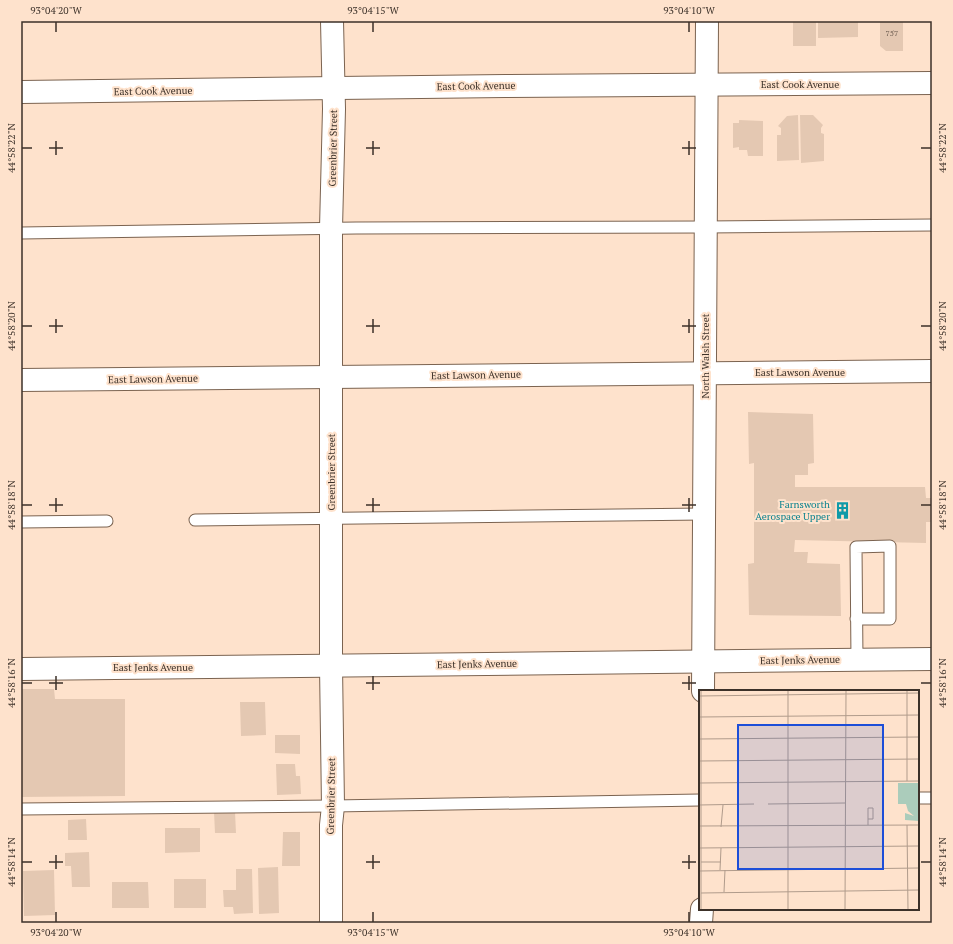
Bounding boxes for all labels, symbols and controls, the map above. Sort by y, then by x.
text: 93°04'20"W [30,4,82,17]
text: 93°04'15"W [347,4,399,17]
text: 93°04'10"W [663,4,715,17]
house number: 757 [886,28,898,38]
street label: East Cook Avenue [761,78,839,91]
street label: East Cook Avenue [437,79,515,93]
street label: East Cook Avenue [114,84,192,98]
street label: Greenbrier Street [326,109,340,187]
text: 44°58'22"N [5,123,18,173]
text: 44°58'22"N [936,123,949,173]
text: 44°58'20"N [5,301,18,351]
text: 44°58'20"N [936,301,949,351]
street label: North Walsh Street [699,313,712,398]
street label: East Lawson Avenue [755,366,845,379]
street label: East Lawson Avenue [431,368,521,382]
street label: East Lawson Avenue [108,372,198,386]
street label: Greenbrier Street [325,433,338,511]
text: 44°58'18"N [5,480,18,530]
text: 44°58'18"N [936,480,949,530]
place label: Farnsworth Aerospace Upper [755,498,830,523]
building icon: Farnsworth Aerospace Upper [833,500,853,520]
street label: East Jenks Avenue [760,653,840,667]
street label: East Jenks Avenue [437,657,517,671]
text: 44°58'16"N [5,658,18,708]
text: 44°58'16"N [936,658,949,708]
street label: East Jenks Avenue [113,661,193,674]
inset map [699,690,919,910]
street label: Greenbrier Street [324,757,338,835]
text: 44°58'14"N [5,837,18,887]
text: 44°58'14"N [936,837,949,887]
text: 93°04'20"W [30,926,82,939]
text: 93°04'15"W [347,926,399,939]
text: 93°04'10"W [663,926,715,939]

